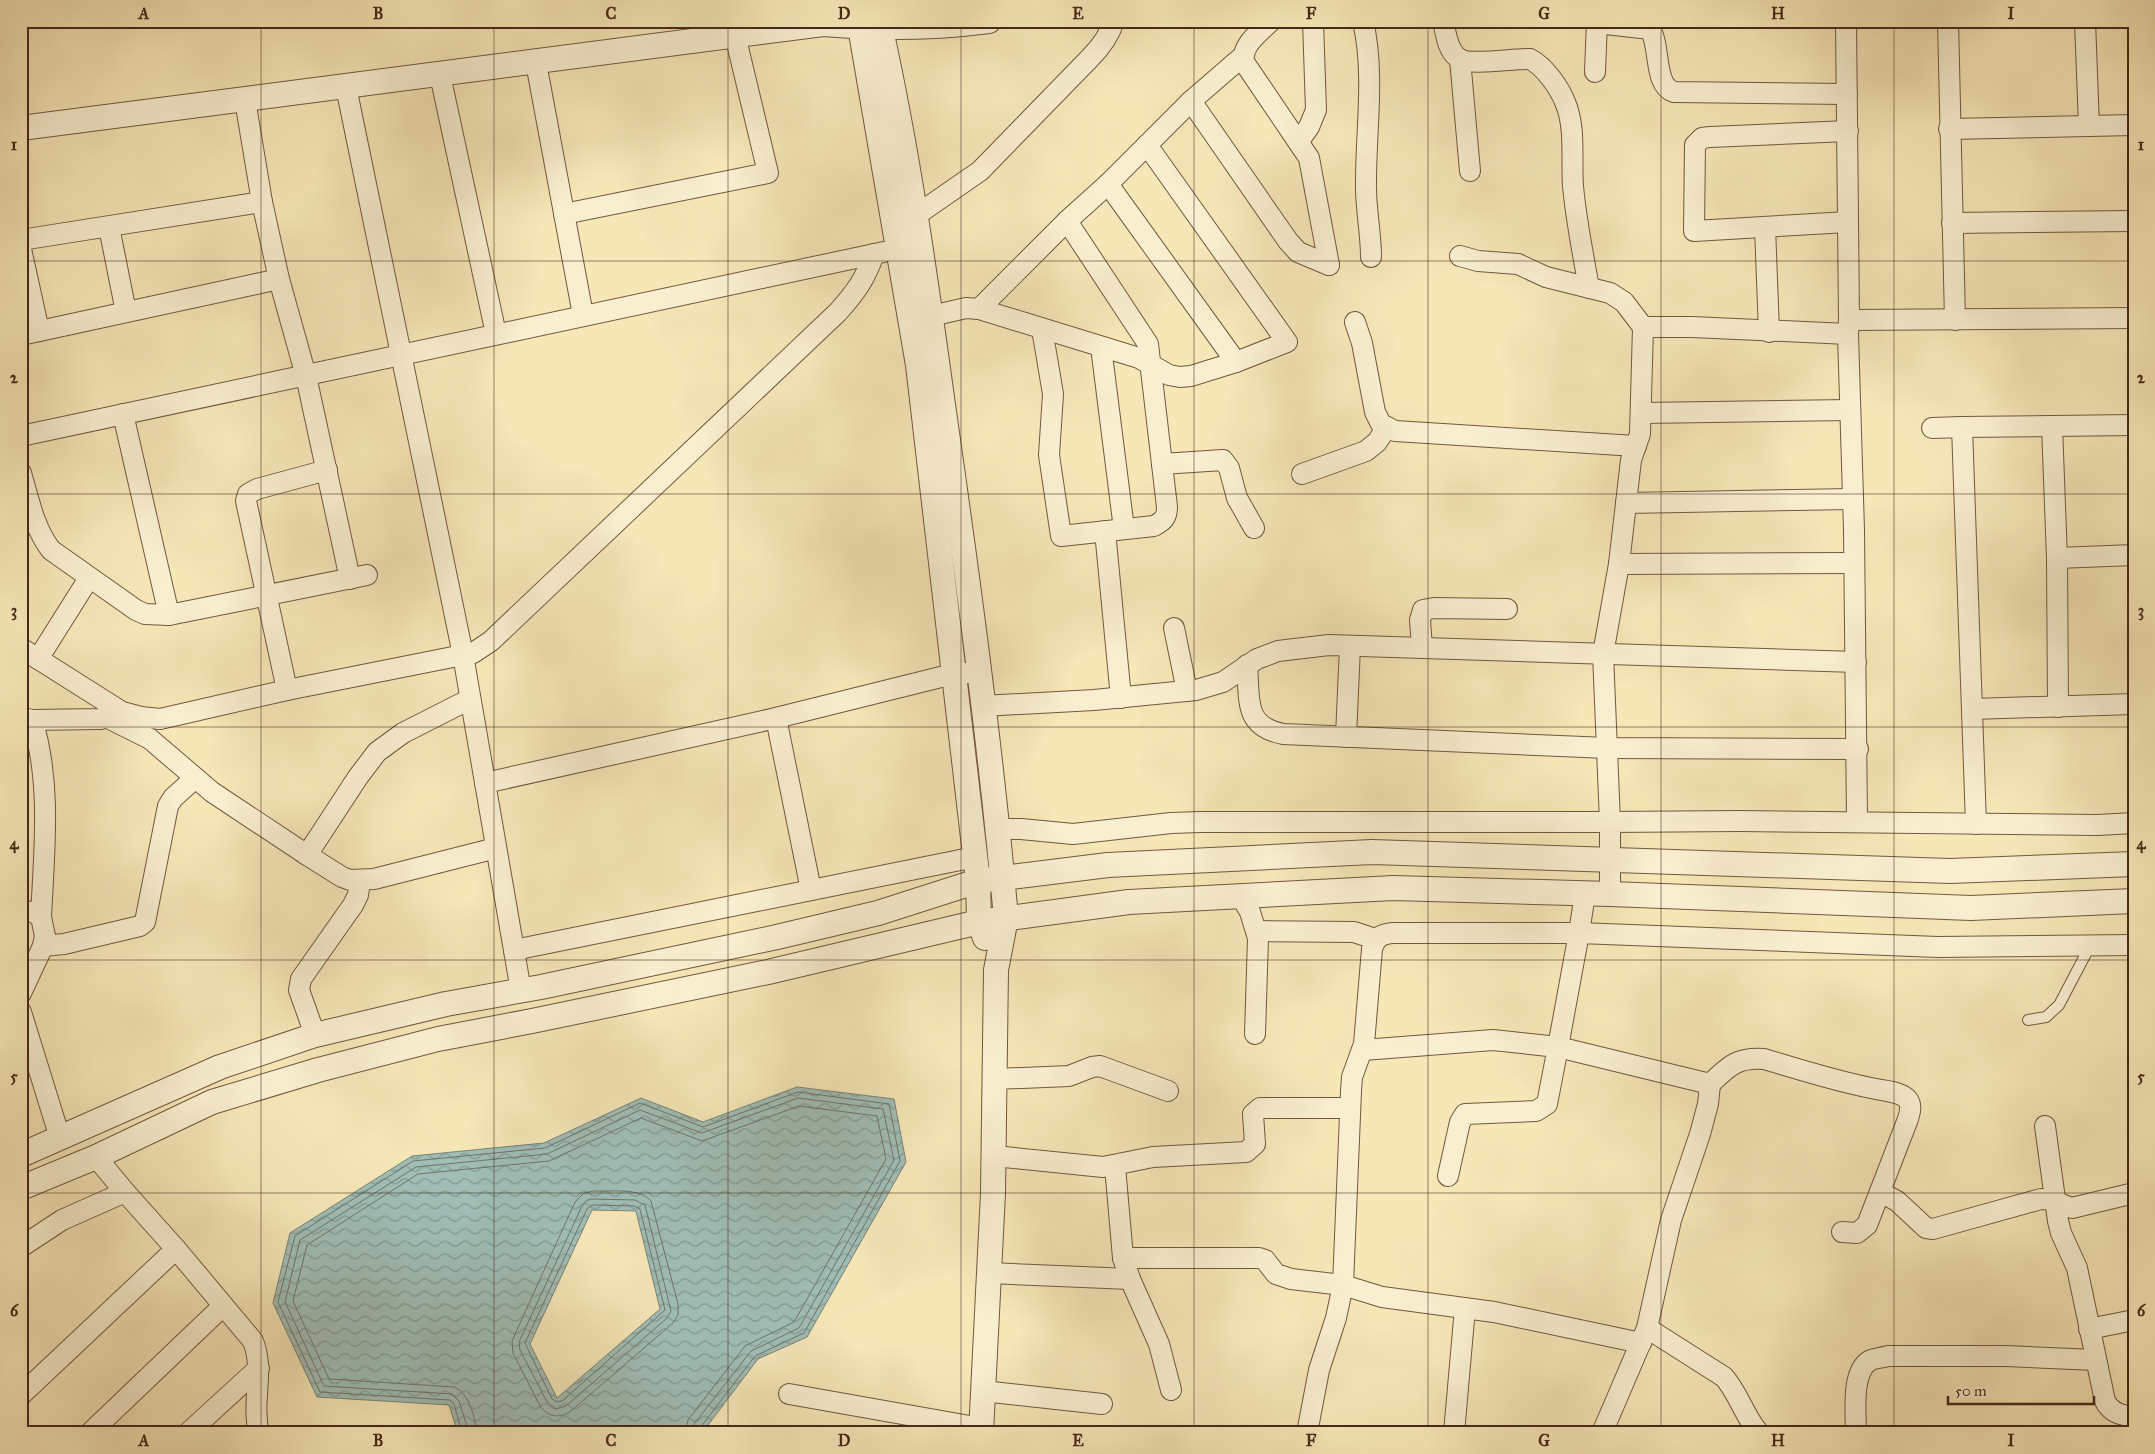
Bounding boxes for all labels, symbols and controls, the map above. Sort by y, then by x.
text: A [138,4,150,23]
text: B [373,4,383,23]
text: C [606,4,617,23]
text: D [838,4,851,23]
text: E [1072,4,1084,23]
text: F [1306,4,1317,23]
text: G [1538,4,1550,23]
text: H [1771,4,1785,23]
text: I [2008,4,2015,23]
text: 1 [11,135,18,154]
text: 1 [2138,135,2145,154]
text: 2 [10,368,19,387]
text: 2 [2137,368,2146,387]
text: 3 [11,601,17,621]
text: 3 [2138,601,2144,621]
text: 4 [10,834,20,854]
text: 4 [2137,834,2147,854]
text: 5 [10,1067,18,1086]
text: 5 [2137,1067,2145,1086]
text: 6 [10,1301,19,1320]
text: 6 [2137,1301,2146,1320]
scale bar [1948,1374,2094,1406]
text: 50 m [1955,1382,1987,1400]
text: A [138,1431,150,1450]
text: B [373,1431,383,1450]
text: C [606,1431,617,1450]
text: D [838,1431,851,1450]
text: E [1072,1431,1084,1450]
text: F [1306,1431,1317,1450]
text: G [1538,1431,1550,1450]
text: H [1771,1431,1785,1450]
text: I [2008,1431,2015,1450]

